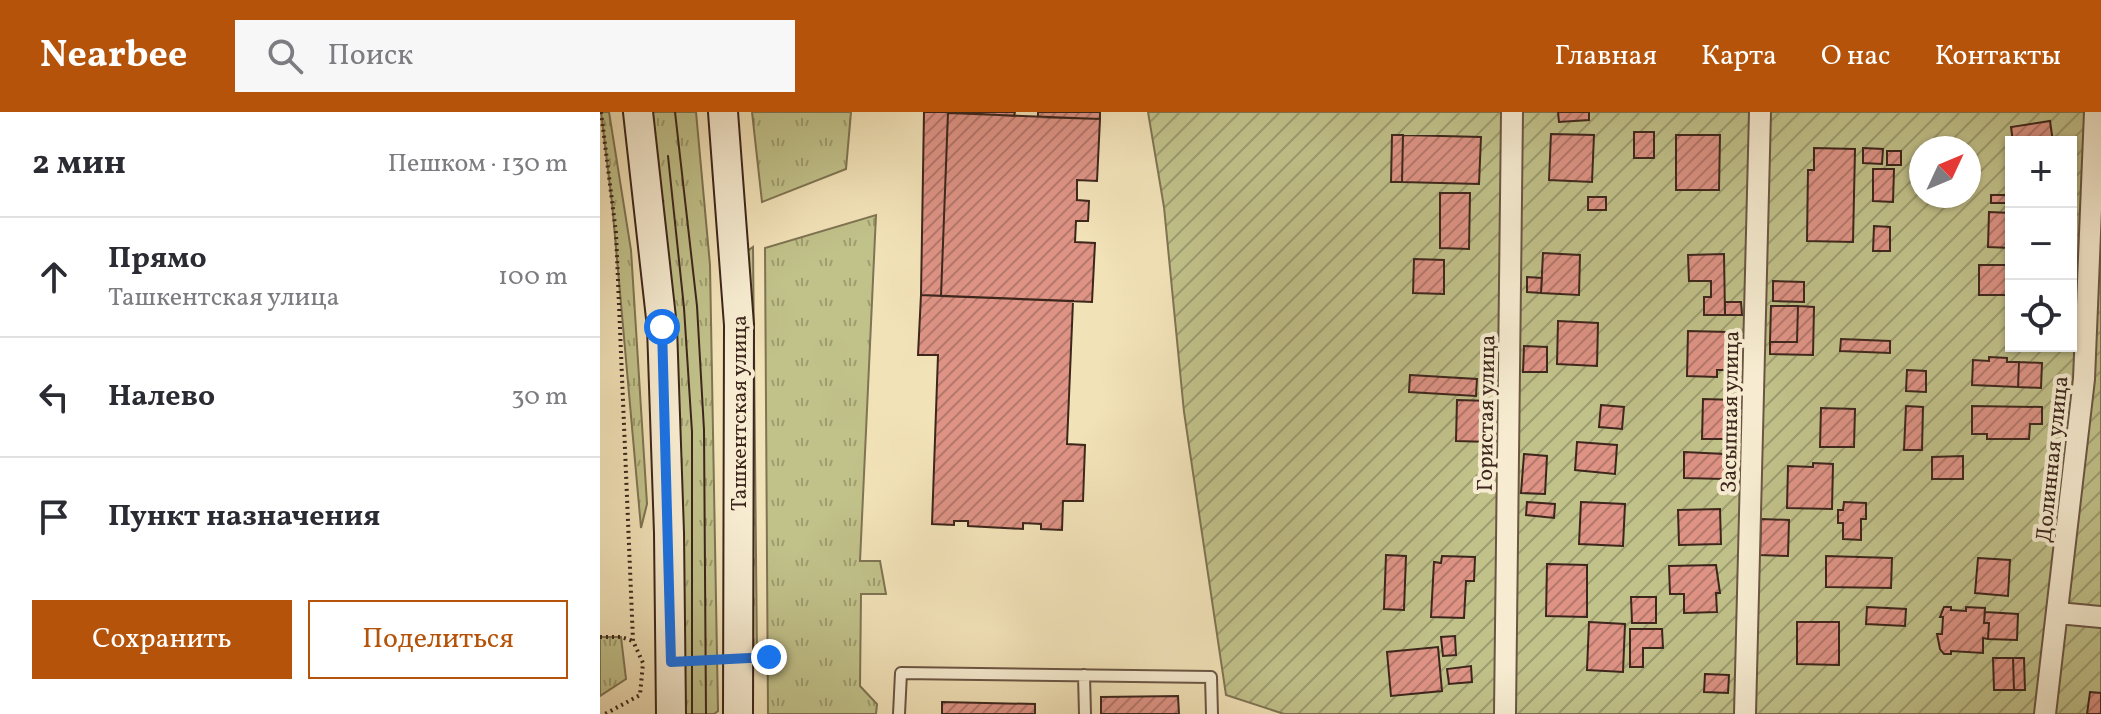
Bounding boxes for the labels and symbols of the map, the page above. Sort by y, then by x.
north arrow [1909,136,1981,208]
route start [644,309,680,345]
street label: Ташкентская улица [725,315,756,511]
street label: Засыпная улица [1715,331,1748,494]
street label: Гористая улица [1471,334,1504,492]
street label: Долинная улица [2029,374,2078,544]
route end [751,639,787,675]

